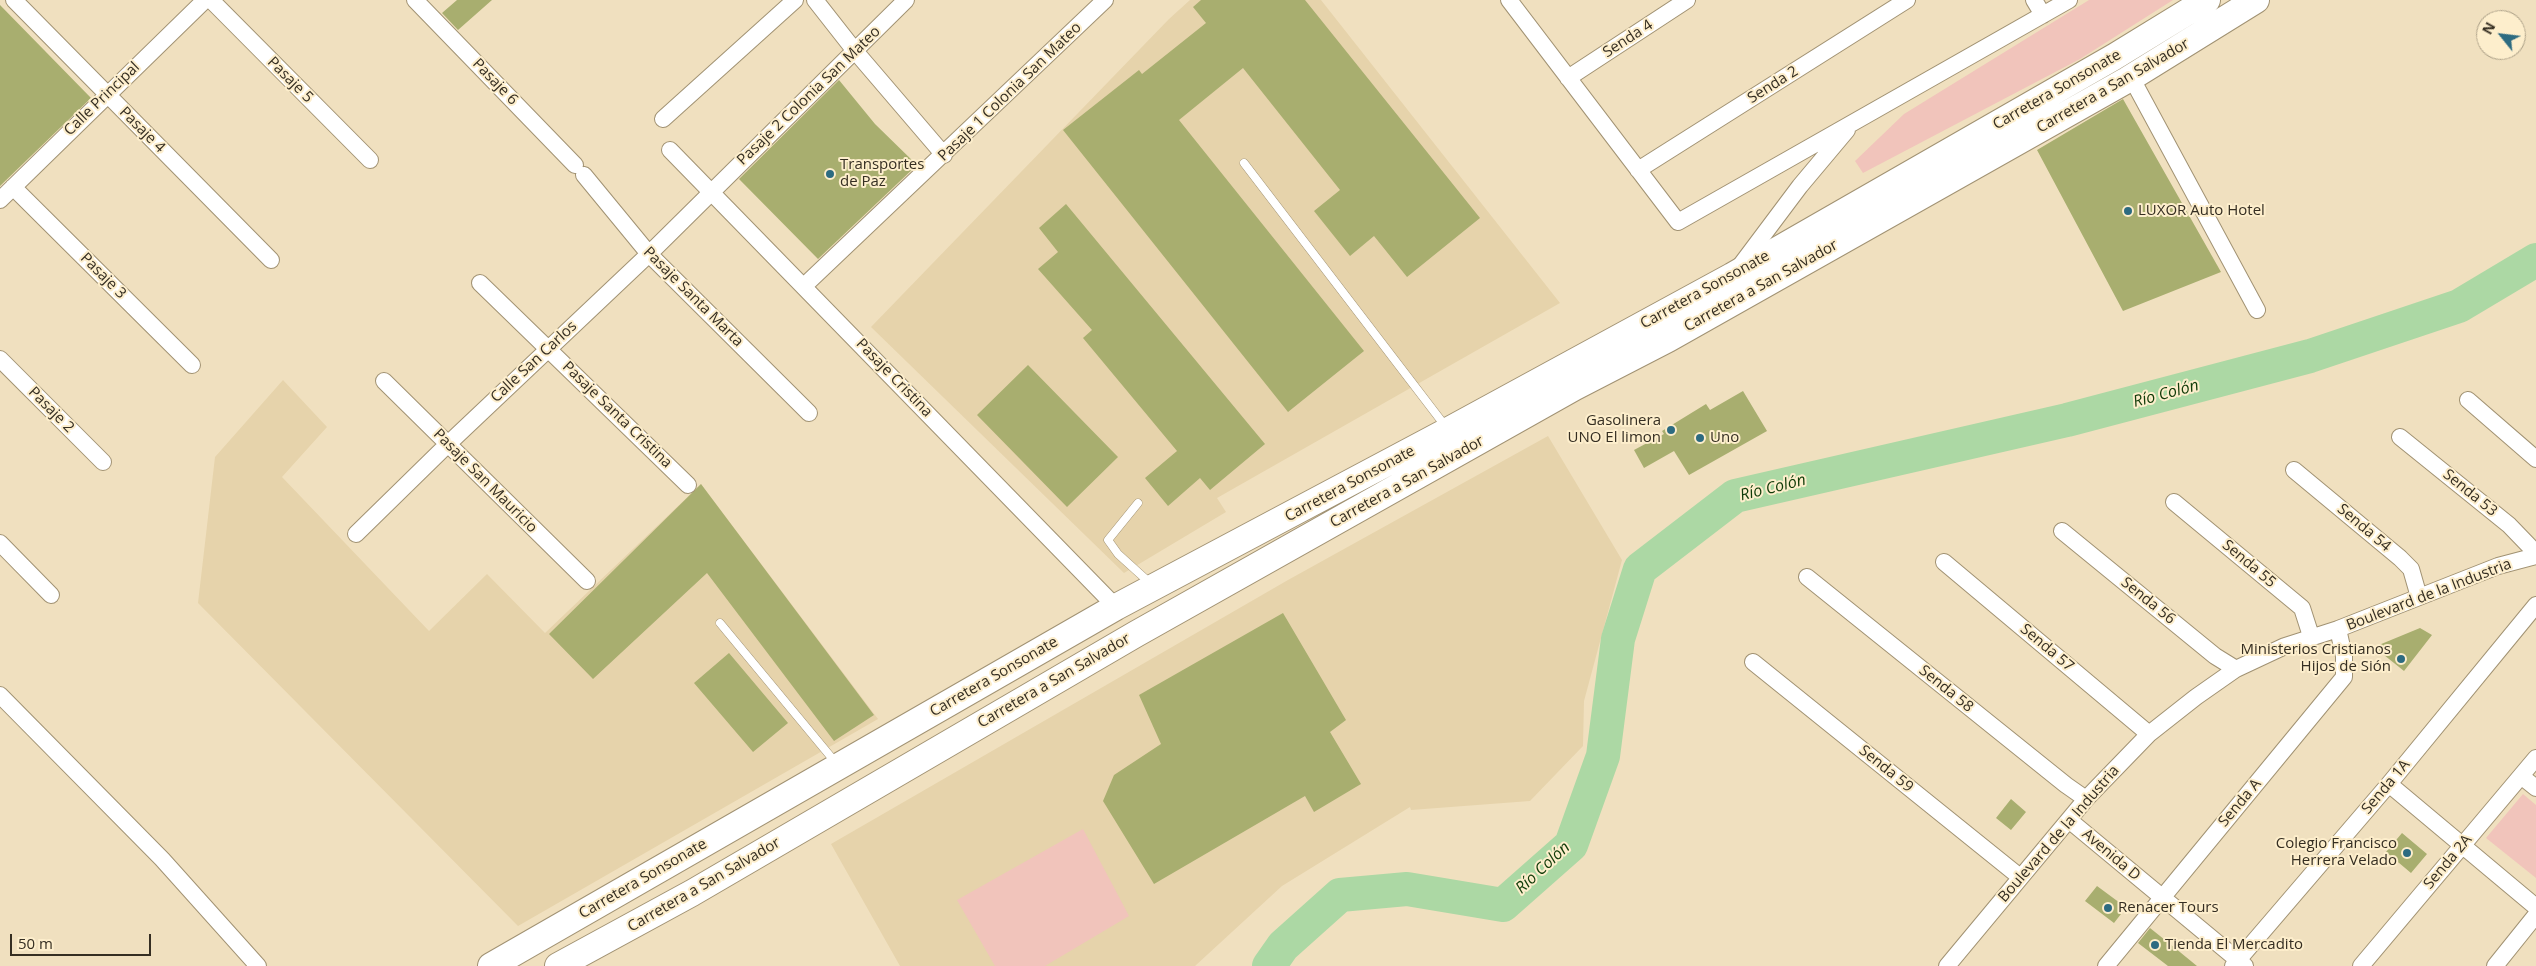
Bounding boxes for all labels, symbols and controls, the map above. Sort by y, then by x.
north arrow [2476,10,2526,60]
street label: Senda 4 [1600,16,1656,62]
text: N [2477,18,2499,38]
street label: Pasaje 1 Colonia San Mateo [935,19,1085,165]
street label: Pasaje 2 Colonia San Mateo [734,23,884,169]
street label: Carretera a San Salvador [2034,35,2192,137]
street label: Carretera Sonsonate [1990,46,2124,134]
street label: Pasaje 5 [263,53,317,107]
street label: Pasaje 6 [469,55,521,109]
street label: Calle Principal [60,58,144,140]
street label: Senda 2 [1745,63,1801,107]
street label: Pasaje 4 [115,103,169,157]
place label: Transportes de Paz [840,156,924,191]
marker: Transportes de Paz [824,168,836,180]
place label: LUXOR Auto Hotel [2138,202,2265,220]
marker: LUXOR Auto Hotel [2122,205,2134,217]
street label: Carretera a San Salvador [1681,236,1841,336]
street label: Pasaje Santa Marta [639,243,747,351]
street label: Carretera Sonsonate [1637,247,1773,333]
street label: Pasaje 3 [76,249,130,303]
street label: Calle San Carlos [487,317,581,407]
street label: Pasaje Cristina [852,335,936,421]
street label: Pasaje Santa Cristina [558,358,676,472]
water label: Río Colón [2131,376,2201,412]
street label: Pasaje 2 [24,383,78,437]
place label: Gasolinera UNO El limon [1568,412,1661,447]
marker: Gasolinera UNO El limon [1665,424,1677,436]
street label: Pasaje San Mauricio [429,425,541,537]
place label: Uno [1710,429,1739,447]
street label: Carretera a San Salvador [1327,432,1487,532]
marker: Uno [1694,432,1706,444]
street label: Carretera Sonsonate [1282,442,1418,526]
street label: Senda 53 [2439,466,2501,520]
water label: Río Colón [1738,471,1808,505]
street label: Senda 54 [2334,500,2394,556]
street label: Senda 55 [2219,536,2279,592]
street label: Boulevard de la Industria [2344,555,2514,635]
street label: Senda 56 [2117,574,2179,628]
street label: Senda 57 [2017,620,2077,676]
street label: Carretera a San Salvador [975,630,1133,732]
street label: Carretera Sonsonate [927,633,1061,721]
place label: Ministerios Cristianos Hijos de Sión [2240,641,2391,676]
marker: Ministerios Cristianos Hijos de Sión [2395,653,2407,665]
street label: Senda 58 [1915,662,1977,716]
street label: Senda 59 [1855,742,1917,796]
street label: Senda 1A [2358,756,2414,818]
street label: Boulevard de la Industria [1995,762,2123,906]
street label: Senda A [2215,775,2265,831]
street label: Avenida D [2078,825,2144,885]
street label: Senda 2A [2420,831,2476,893]
street label: Carretera a San Salvador [625,834,783,936]
street label: Carretera Sonsonate [576,835,710,923]
place label: Colegio Francisco Herrera Velado [2276,835,2397,870]
water label: Río Colón [1512,838,1574,898]
marker: Colegio Francisco Herrera Velado [2401,847,2413,859]
place label: Renacer Tours [2118,899,2219,917]
marker: Renacer Tours [2102,902,2114,914]
scale bar [12,924,154,956]
text: 50 m [18,933,53,953]
place label: Tienda El Mercadito [2165,936,2303,954]
marker: Tienda El Mercadito [2149,939,2161,951]

